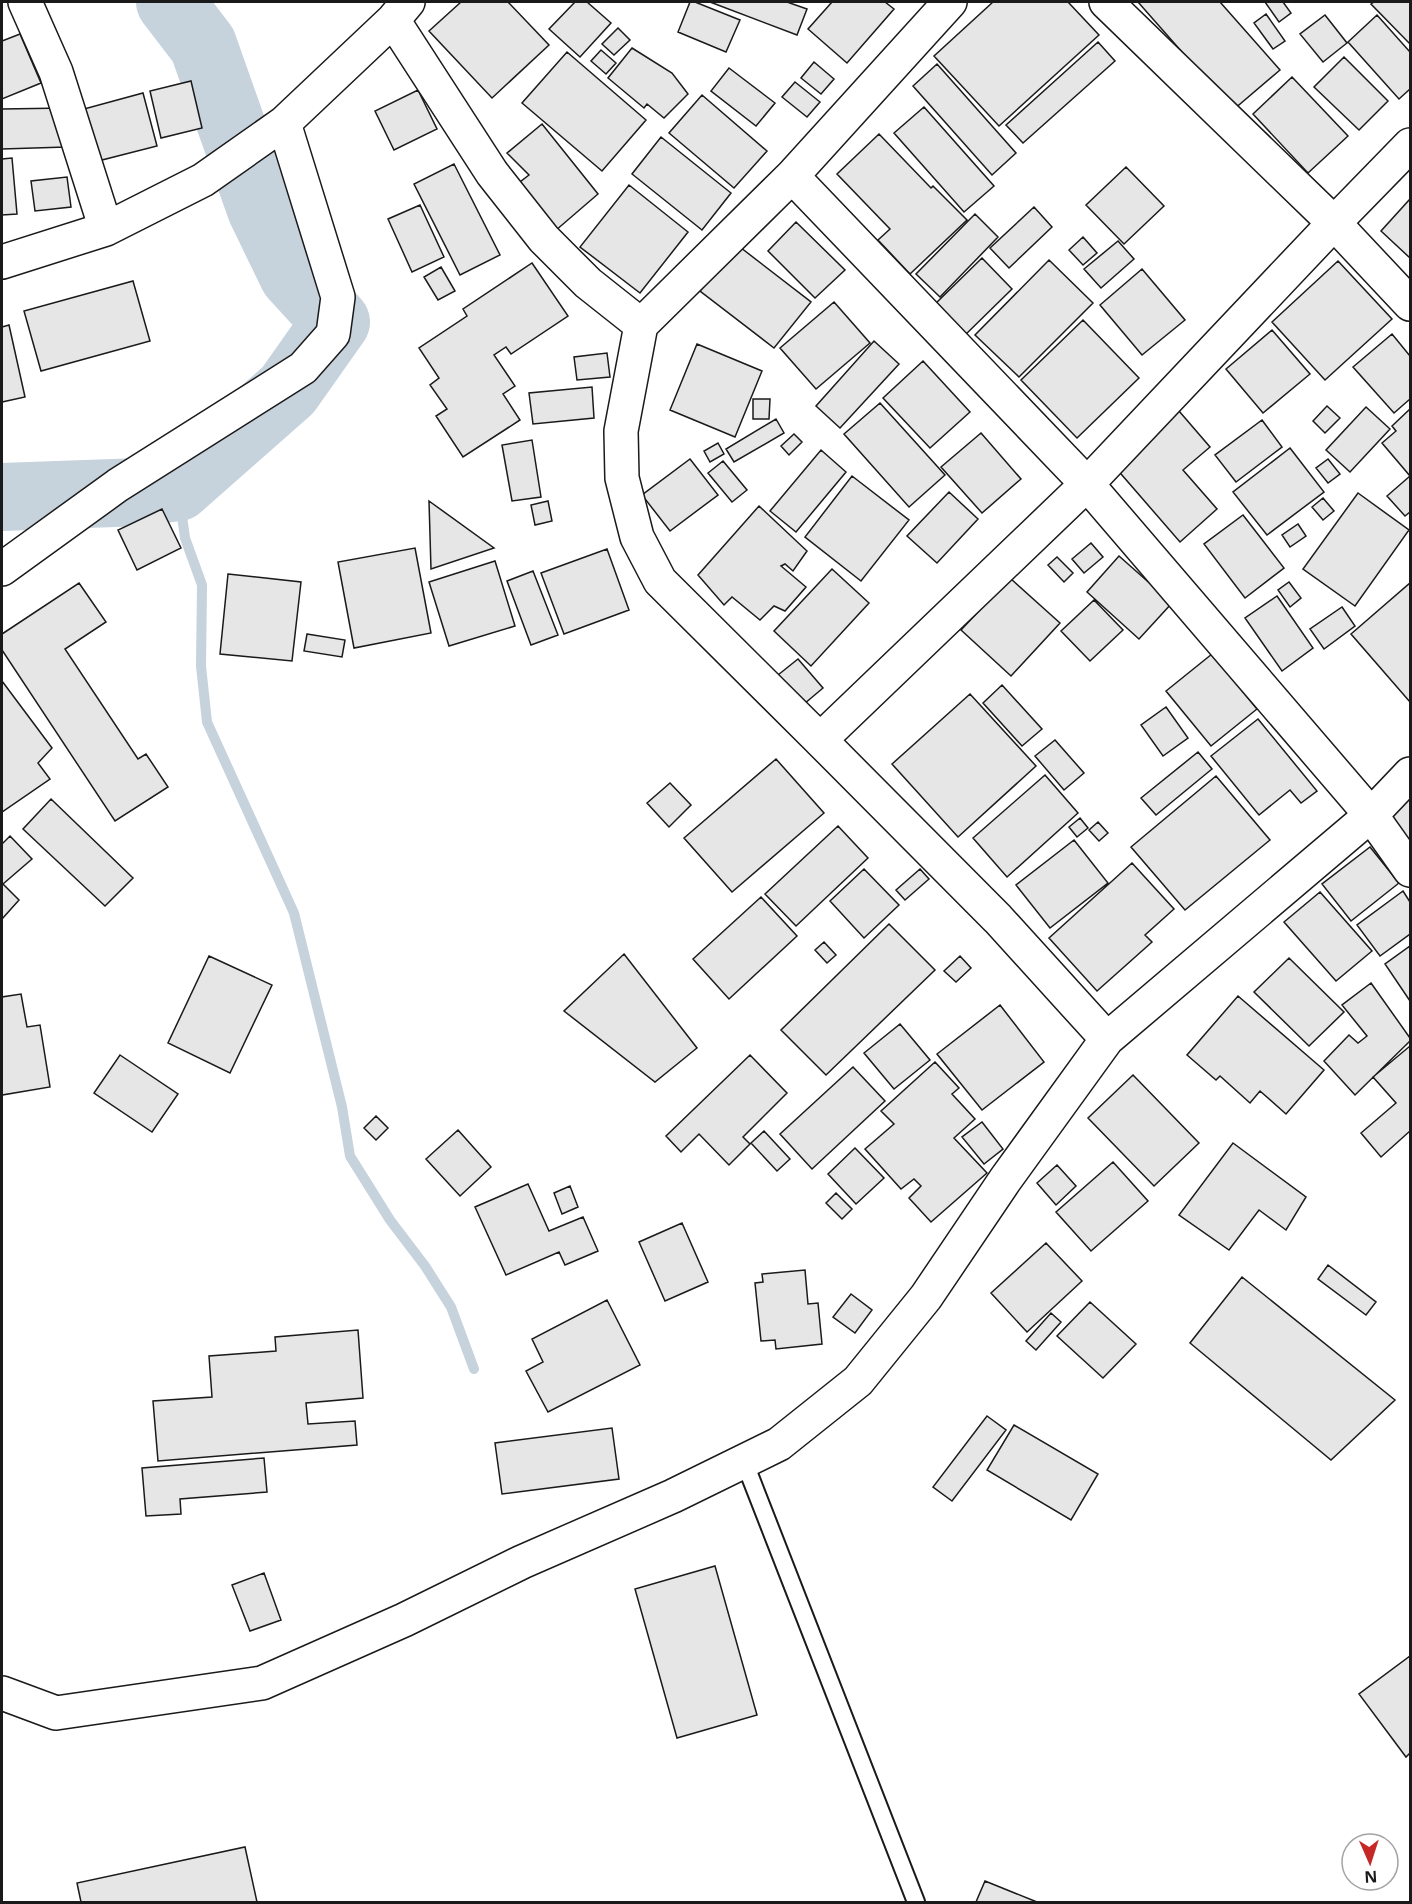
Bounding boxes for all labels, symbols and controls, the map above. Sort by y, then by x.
north arrow [1340,1832,1400,1892]
text: N [1364,1866,1378,1888]

